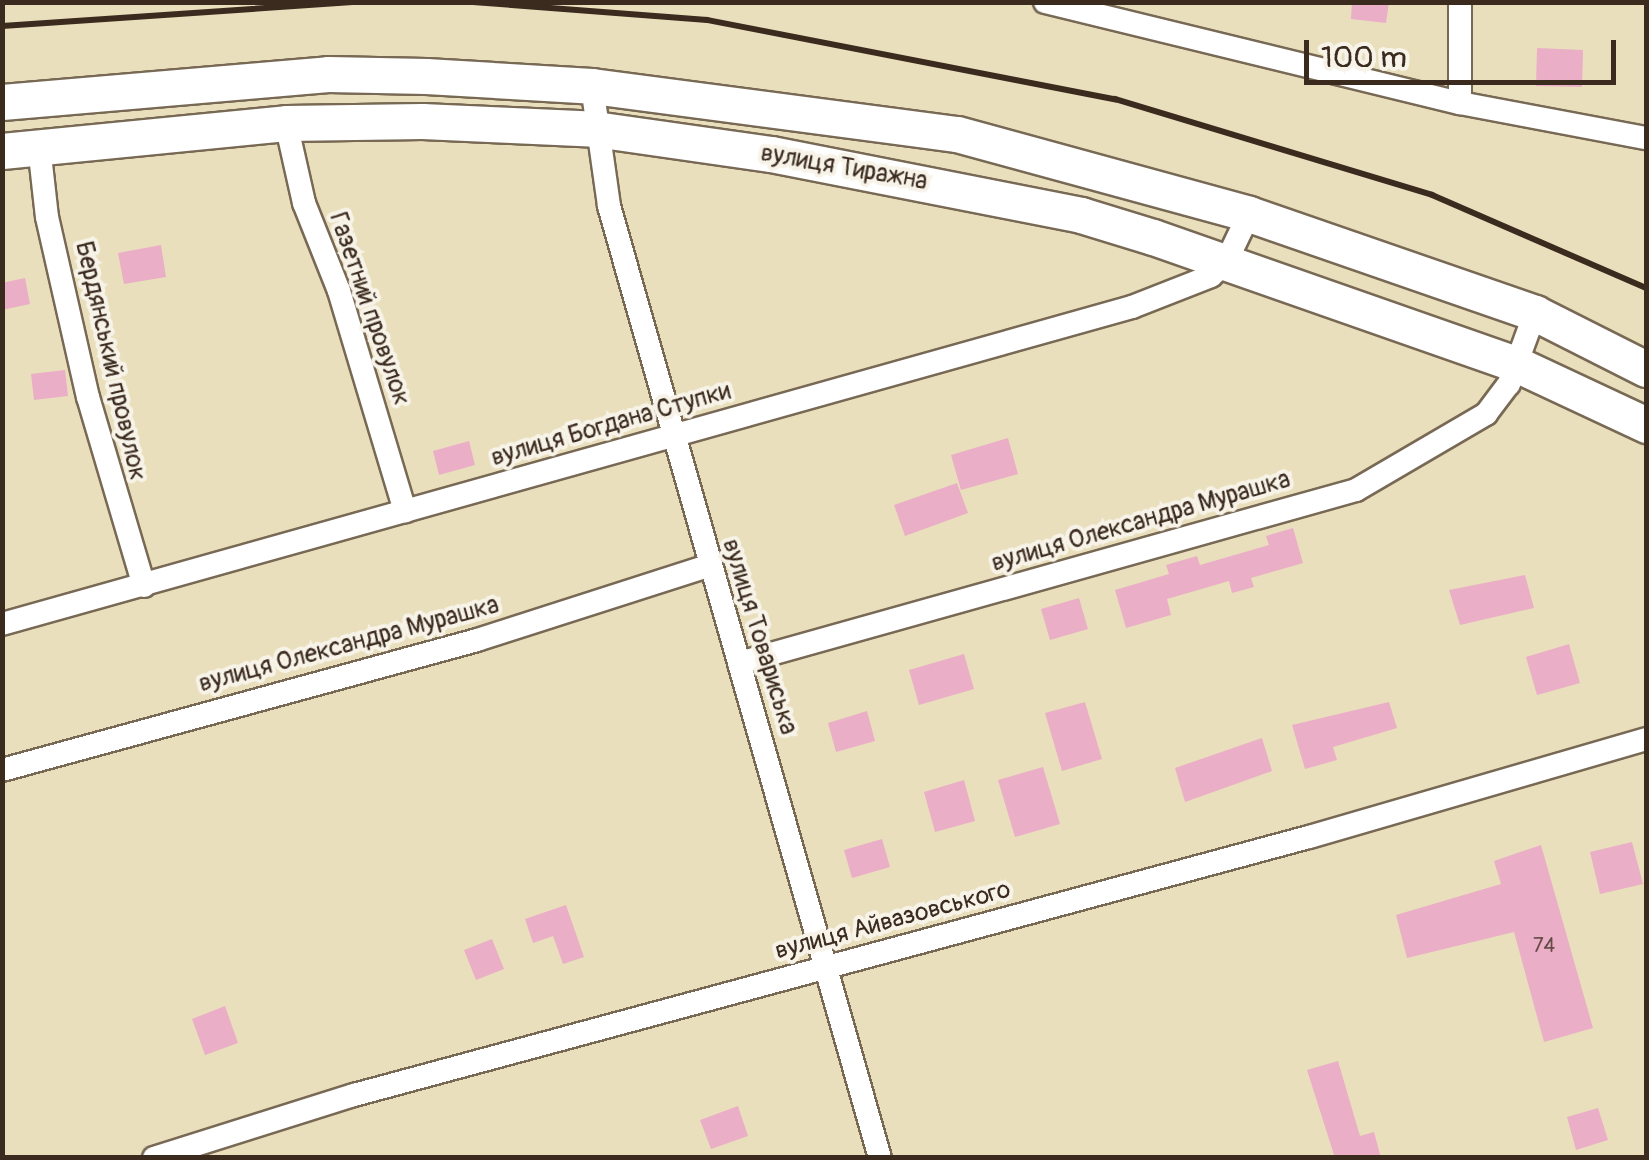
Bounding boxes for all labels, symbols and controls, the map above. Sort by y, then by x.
scale bar [1309,20,1622,82]
text: 100 m [1321,39,1407,76]
street label: вулиця Тиражна [758,139,930,197]
street label: Газетний провулок [322,209,416,409]
street label: Бердянський провулок [68,239,152,483]
street label: вулиця Богдана Ступки [488,376,734,474]
street label: вулиця Олександра Мурашка [988,465,1294,579]
street label: вулиця Товариська [715,536,803,738]
street label: вулиця Олександра Мурашка [196,590,502,700]
street label: вулиця Айвазовського [772,875,1014,967]
house number: 74 [1533,933,1555,957]

